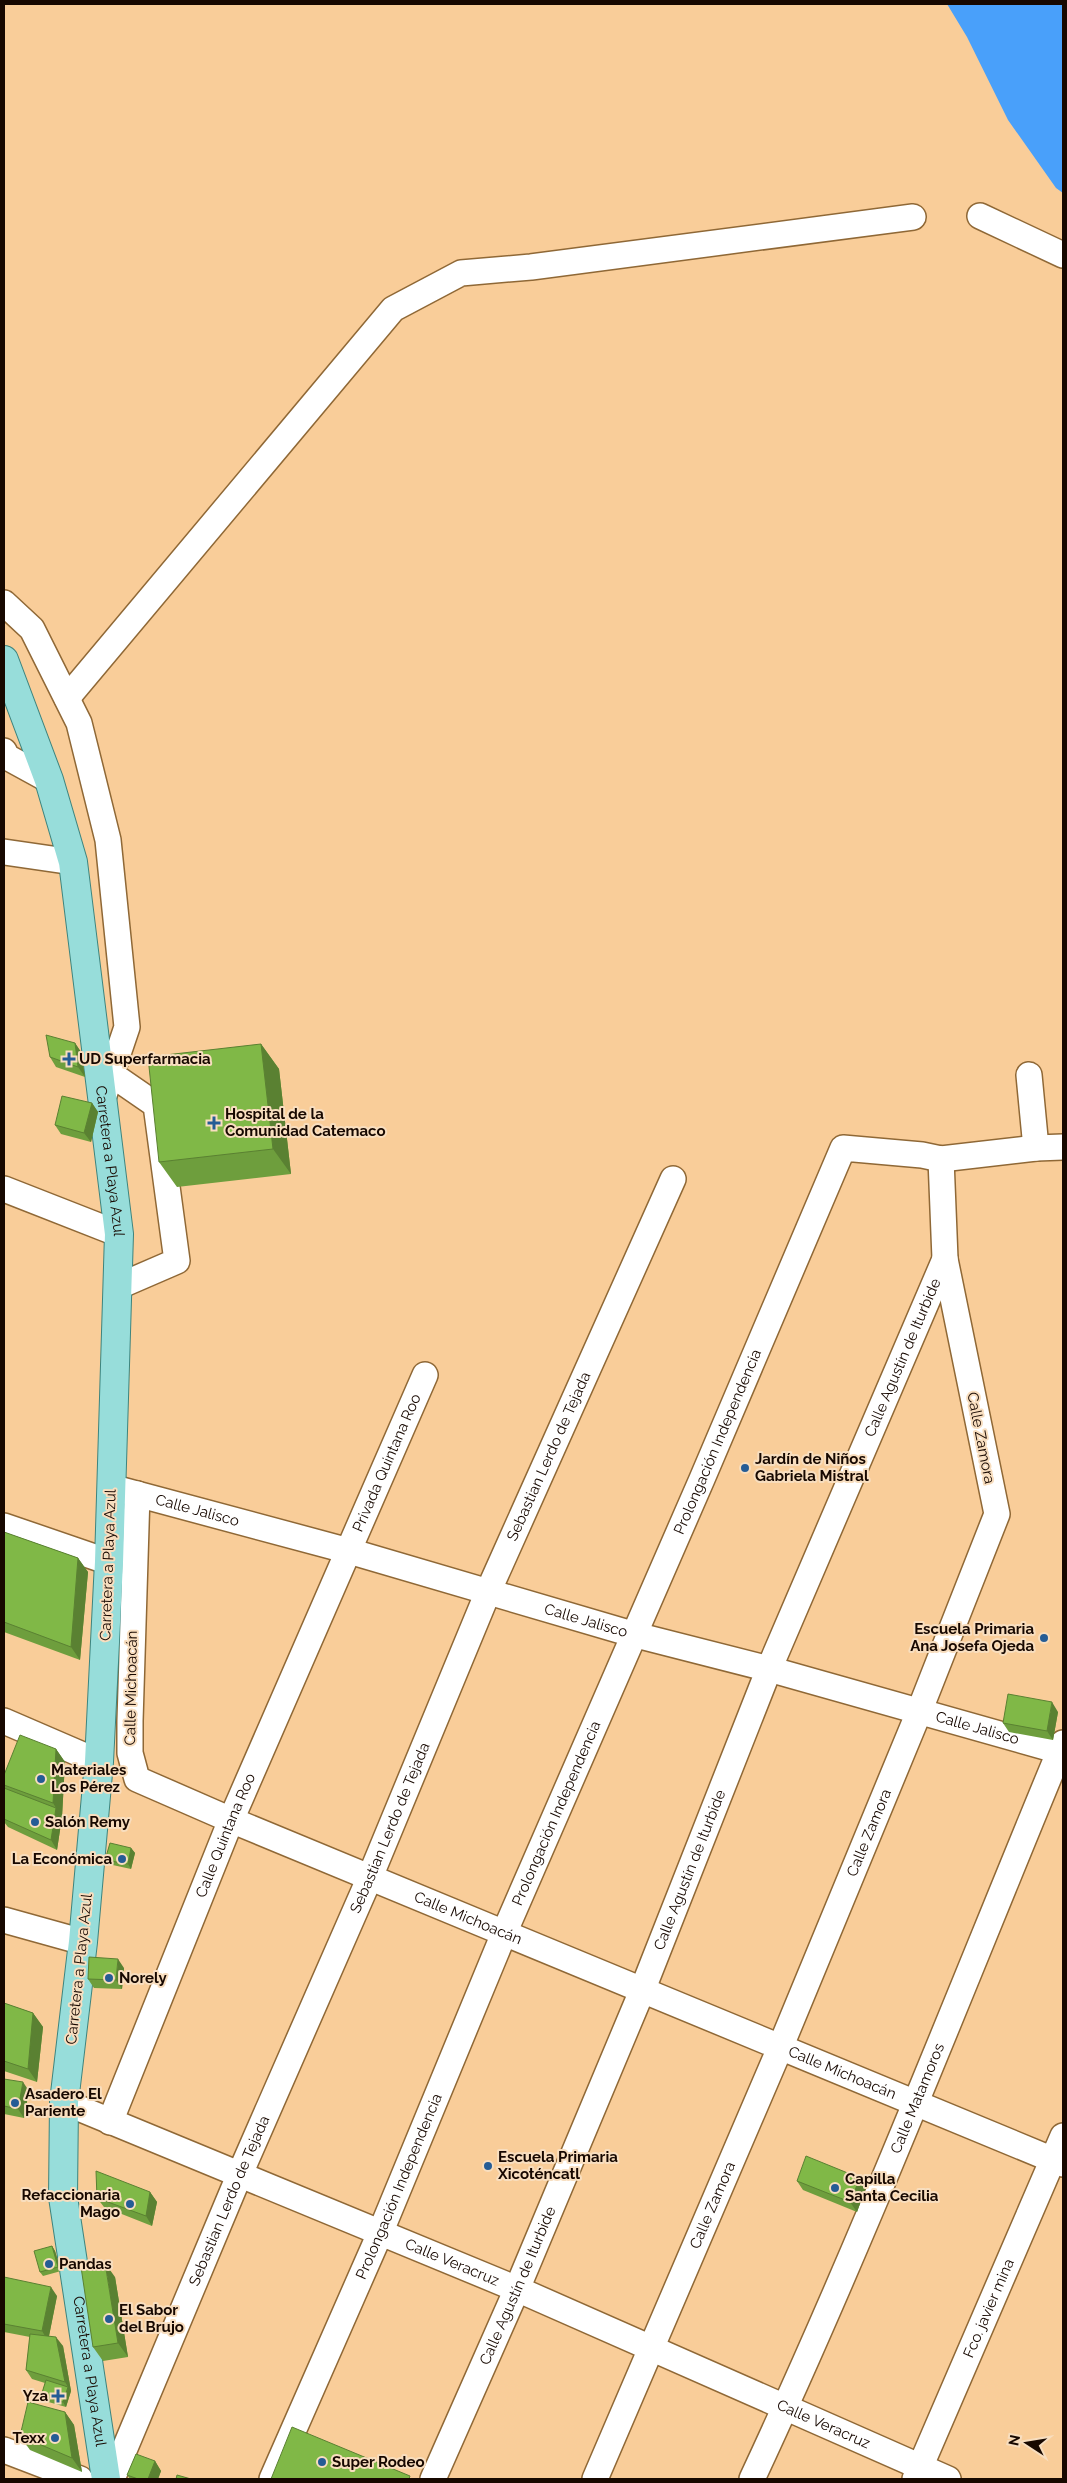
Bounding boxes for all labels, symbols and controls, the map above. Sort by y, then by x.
place label: UD Superfarmacia [79,1050,211,1068]
marker: UD Superfarmacia [63,1053,75,1065]
street label: Carretera a Playa Azul [92,1085,128,1238]
place label: Hospital de la Comunidad Catemaco [225,1105,386,1140]
marker: Hospital de la Comunidad Catemaco [207,1116,221,1130]
street label: Calle Agustín de Iturbide [861,1275,945,1439]
street label: Prolongación Independencia [670,1346,765,1537]
street label: Sebastian Lerdo de Tejada [503,1369,594,1544]
street label: Privada Quintana Roo [349,1391,425,1535]
street label: Calle Zamora [963,1391,999,1485]
place label: Jardín de Niños Gabriela Mistral [755,1450,869,1485]
marker: Jardín de Niños Gabriela Mistral [739,1462,751,1474]
street label: Carretera a Playa Azul [96,1488,120,1641]
street label: Calle Jalisco [154,1490,241,1530]
street label: Calle Jalisco [542,1600,630,1641]
place label: Escuela Primaria Ana Josefa Ojeda [910,1620,1034,1655]
street label: Calle Michoacán [121,1630,141,1746]
marker: Escuela Primaria Ana Josefa Ojeda [1038,1632,1050,1644]
street label: Calle Jalisco [934,1708,1021,1748]
street label: Prolongación Independencia [508,1718,604,1908]
street label: Sebastian Lerdo de Tejada [346,1740,434,1916]
place label: Materiales Los Pérez [51,1761,126,1796]
street label: Calle Quintana Roo [192,1770,259,1900]
marker: Materiales Los Pérez [35,1773,47,1785]
street label: Calle Zamora [843,1786,895,1879]
street label: Calle Agustín de Iturbide [650,1787,729,1953]
place label: Salón Remy [45,1813,131,1831]
marker: Salón Remy [29,1816,41,1828]
place label: La Económica [12,1850,112,1868]
marker: La Económica [116,1853,128,1865]
street label: Calle Michoacán [411,1888,525,1948]
street label: Carretera a Playa Azul [62,1892,96,2045]
place label: Norely [119,1969,167,1987]
marker: Norely [103,1972,115,1984]
street label: Calle Matamoros [887,2041,948,2156]
street label: Calle Michoacán [786,2042,899,2103]
place label: Asadero El Pariente [25,2085,102,2120]
street label: Prolongación Independencia [352,2091,446,2282]
marker: Asadero El Pariente [9,2097,21,2109]
street label: Sebastian Lerdo de Tejada [185,2113,273,2288]
place label: Escuela Primaria Xicoténcatl [497,2148,618,2183]
street label: Calle Zamora [686,2159,739,2251]
marker: Escuela Primaria Xicoténcatl [482,2160,494,2172]
place label: Capilla Santa Cecilia [845,2170,939,2205]
marker: Capilla Santa Cecilia [829,2182,841,2194]
place label: Refaccionaria Mago [22,2186,120,2221]
marker: Refaccionaria Mago [124,2198,136,2210]
street label: Calle Agustín de Iturbide [476,2204,560,2368]
street label: Calle Veracruz [403,2235,502,2290]
place label: Pandas [59,2255,112,2273]
street label: Fco. javier mina [959,2256,1018,2360]
marker: Pandas [43,2258,55,2270]
street label: Carretera a Playa Azul [69,2295,110,2449]
place label: El Sabor del Brujo [119,2301,184,2336]
marker: El Sabor del Brujo [103,2313,115,2325]
place label: Yza [23,2387,48,2405]
marker: Yza [52,2390,64,2402]
street label: Calle Veracruz [774,2396,873,2453]
north arrow [1002,2418,1052,2468]
place label: Texx [13,2429,45,2447]
marker: Texx [49,2432,61,2444]
text: N [1005,2433,1023,2447]
place label: Super Rodeo [332,2453,425,2471]
marker: Super Rodeo [316,2456,328,2468]

